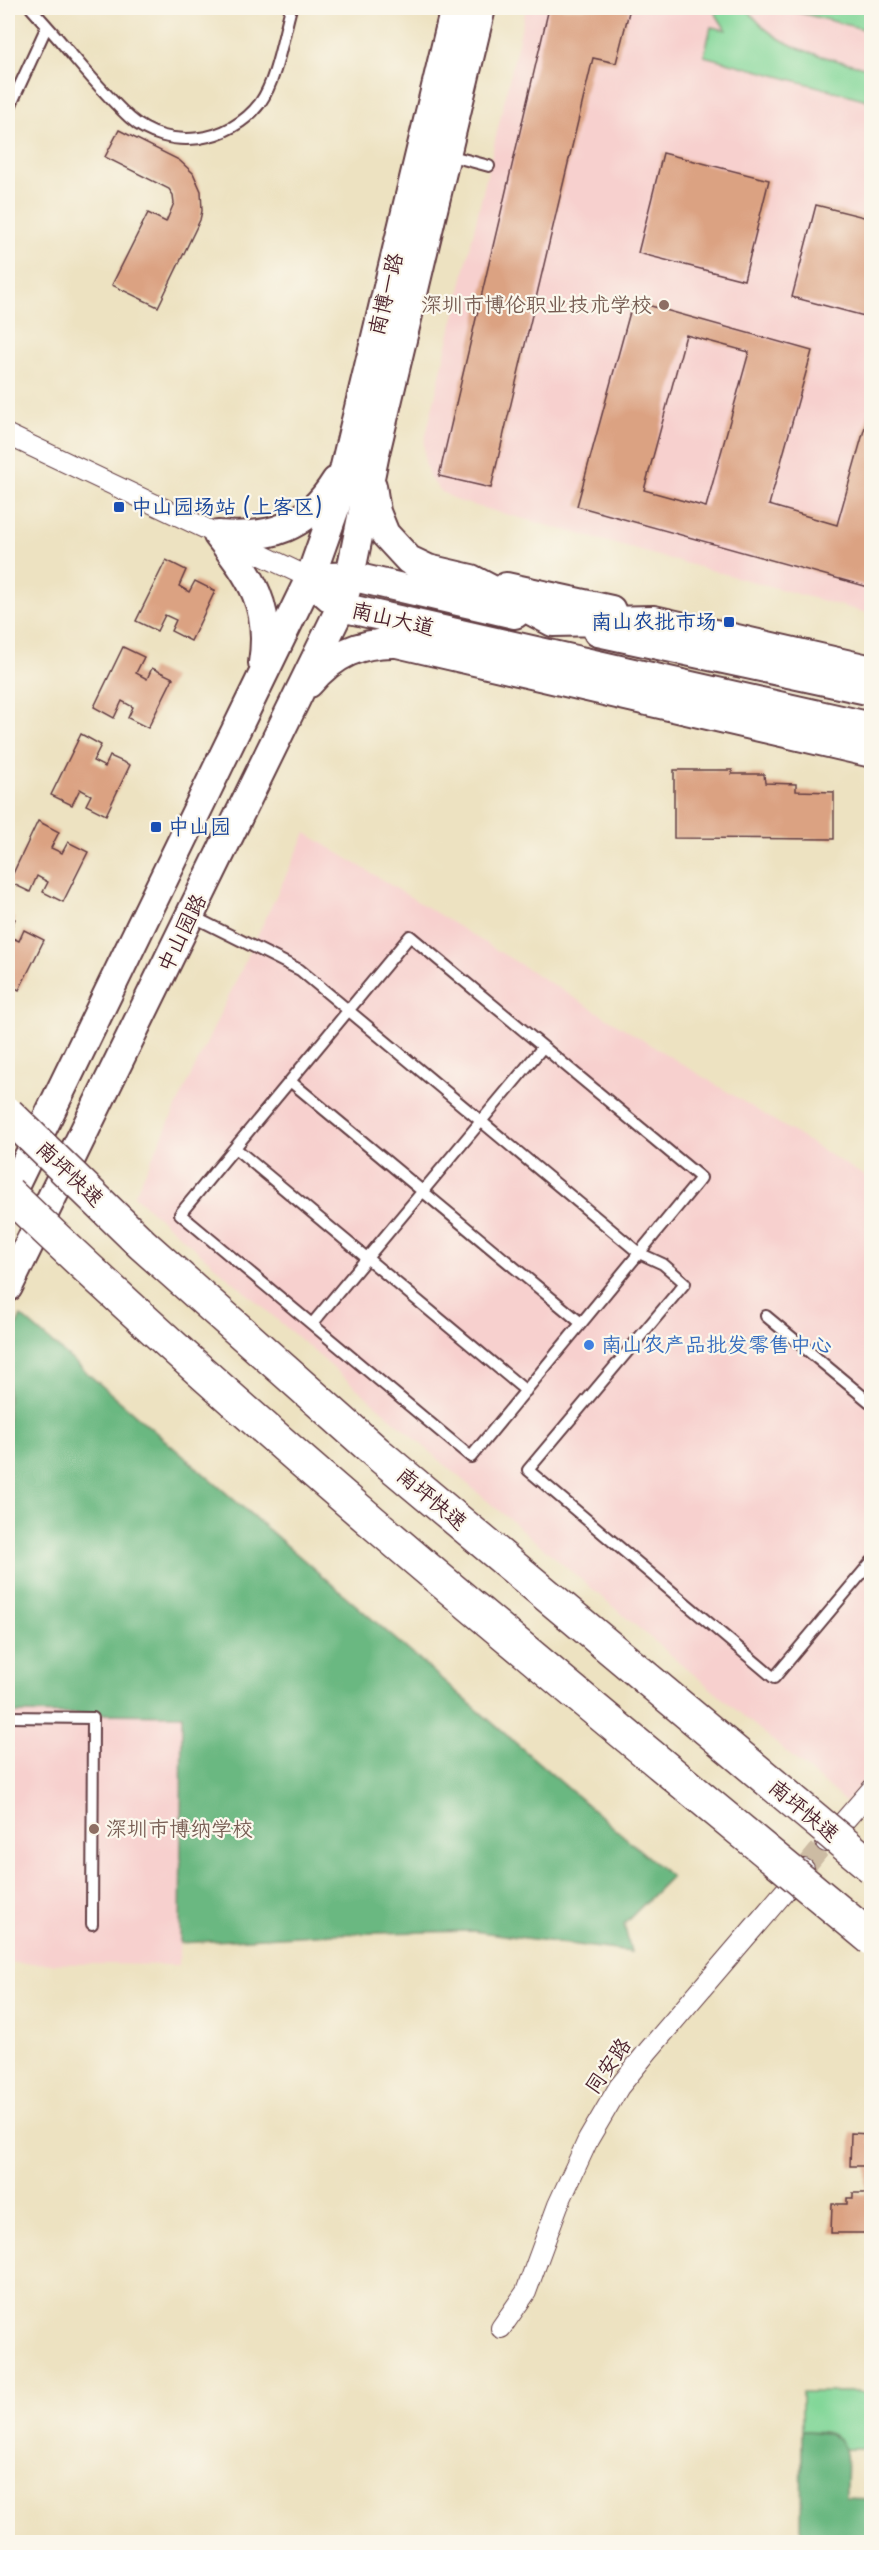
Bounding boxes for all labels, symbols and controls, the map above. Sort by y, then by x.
street label: 南博一路 [358,249,410,338]
place label: 深圳市博伦职业技术学校 [421,287,652,319]
marker: 深圳市博伦职业技术学校 [657,298,671,312]
place label: 中山园场站 (上客区) [131,489,322,521]
marker: 中山园场站 (上客区) [112,500,126,514]
street label: 南山大道 [349,592,438,642]
place label: 南山农批市场 [591,604,717,636]
marker: 南山农批市场 [722,615,736,629]
place label: 中山园 [168,809,231,841]
marker: 中山园 [149,820,163,834]
street label: 中山园路 [147,887,213,977]
street label: 南坪快速 [30,1132,113,1213]
place label: 南山农产品批发零售中心 [601,1327,832,1359]
marker: 南山农产品批发零售中心 [582,1338,596,1352]
street label: 南坪快速 [391,1458,476,1537]
street label: 南坪快速 [763,1770,848,1849]
place label: 深圳市博纳学校 [106,1811,253,1843]
marker: 深圳市博纳学校 [87,1822,101,1836]
street label: 同安路 [575,2030,638,2100]

